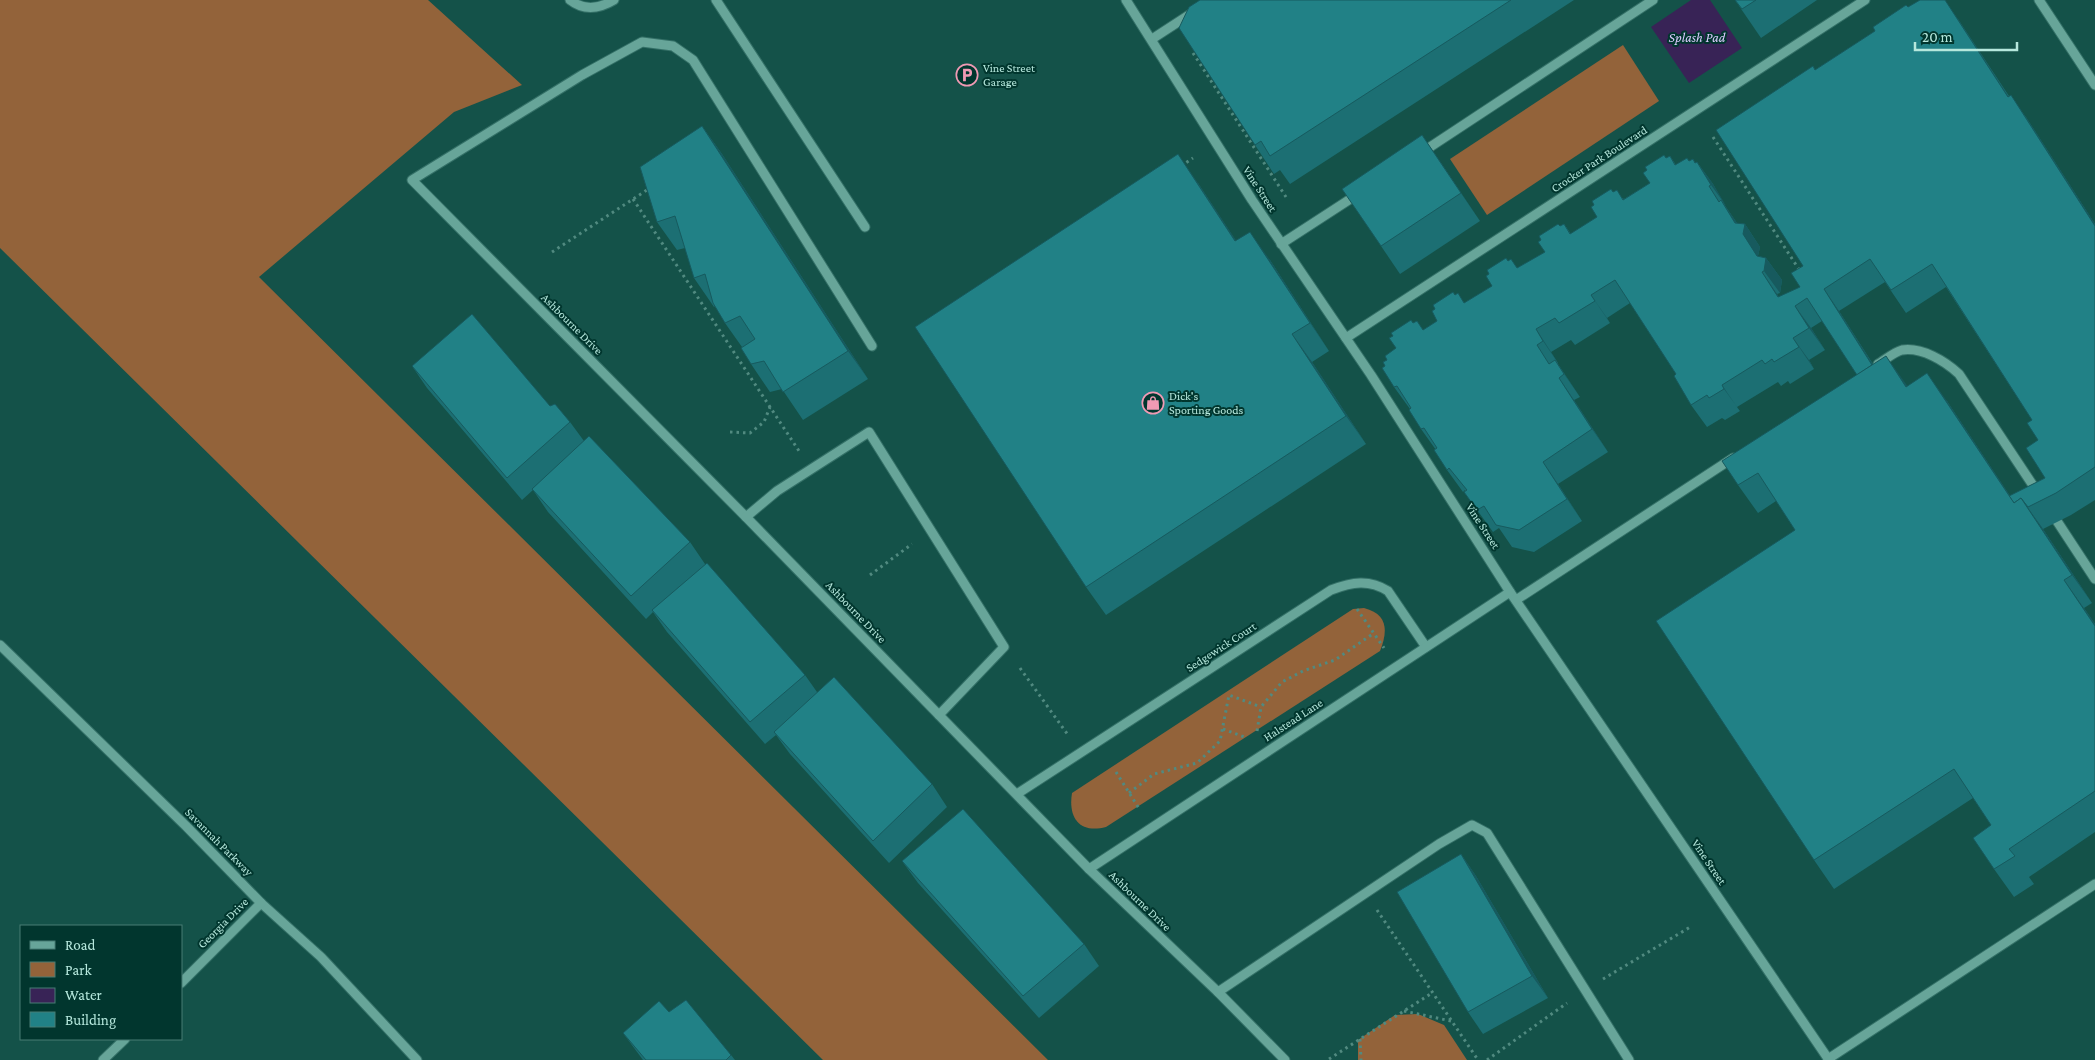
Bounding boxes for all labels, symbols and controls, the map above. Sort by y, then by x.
scale bar [1915,20,2018,52]
water label: Splash Pad [1669,29,1726,45]
text: 20 m [1922,29,1953,45]
place label: Vine Street Garage [983,61,1036,89]
parking icon: Vine Street Garage [955,63,979,87]
street label: Crocker Park Boulevard [1548,122,1650,195]
street label: Vine Street [1240,163,1281,215]
street label: Ashbourne Drive [538,290,606,358]
place label: Dick's Sporting Goods [1169,389,1244,417]
shop icon: Dick's Sporting Goods [1141,391,1165,415]
street label: Vine Street [1463,500,1504,552]
street label: Ashbourne Drive [823,578,889,646]
street label: Sedgewick Court [1183,619,1259,675]
street label: Halstead Lane [1261,696,1325,744]
street label: Savannah Parkway [182,805,256,879]
street label: Vine Street [1689,837,1730,888]
street label: Ashbourne Drive [1106,868,1174,934]
street label: Georgia Drive [195,895,251,951]
legend [20,925,182,1040]
text: Road [65,937,96,953]
text: Park [65,962,92,978]
text: Water [65,987,102,1003]
text: Building [65,1012,116,1029]

